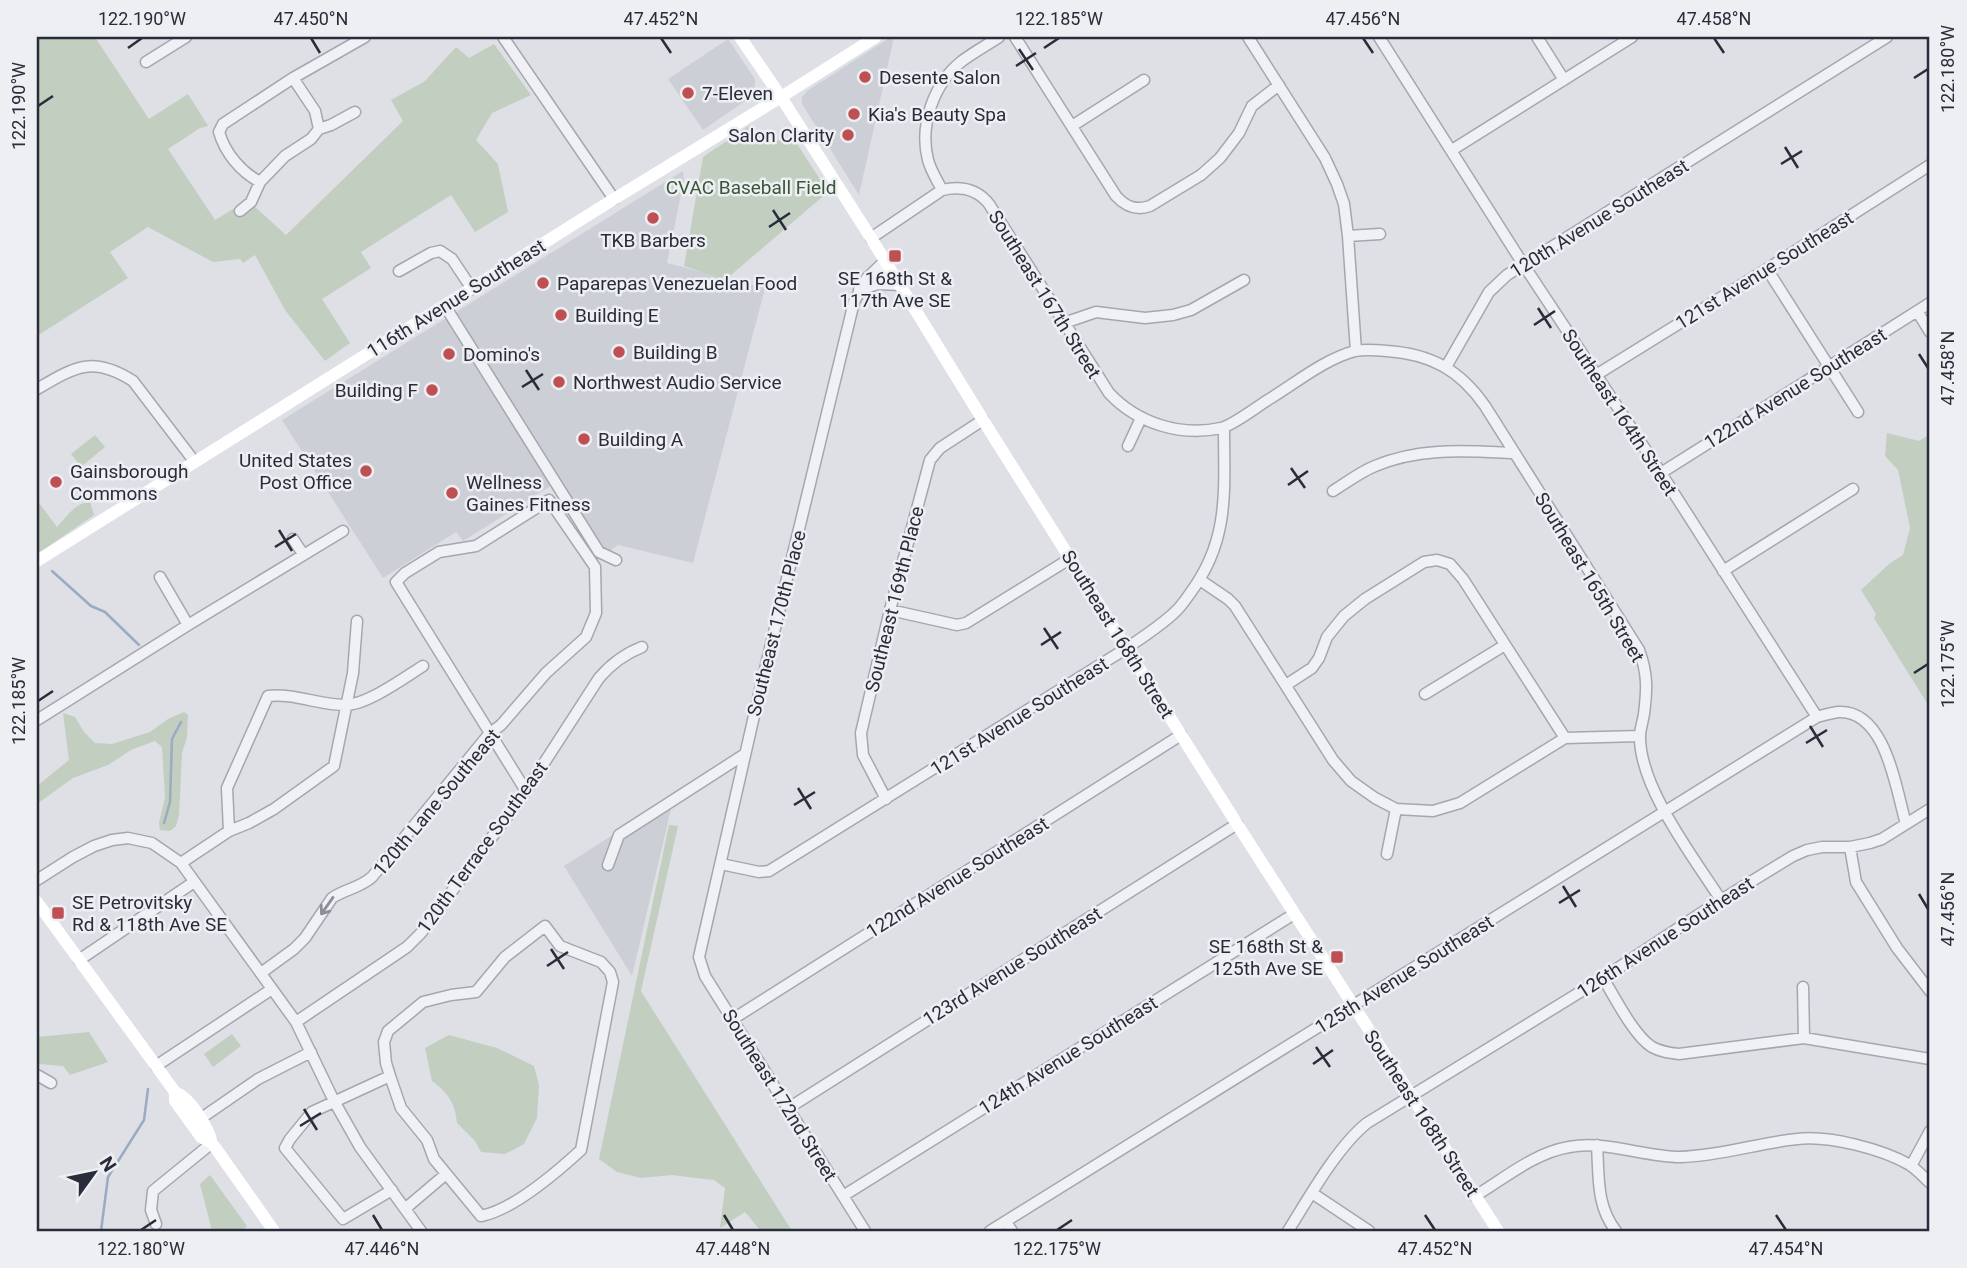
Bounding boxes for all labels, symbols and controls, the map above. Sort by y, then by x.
text: 122.190°W [98,8,186,29]
text: 47.450°N [274,8,348,29]
text: 47.452°N [624,8,698,29]
text: 122.185°W [1015,8,1103,29]
text: 47.456°N [1326,8,1400,29]
text: 47.458°N [1677,8,1751,29]
text: 122.180°W [1937,25,1958,113]
text: 122.190°W [8,62,29,150]
place label: Desente Salon [879,66,1001,89]
marker: Desente Salon [857,69,873,85]
place label: 7-Eleven [702,82,773,105]
marker: 7-Eleven [680,85,696,101]
place label: Kia's Beauty Spa [868,103,1006,126]
marker: Kia's Beauty Spa [846,106,862,122]
place label: Salon Clarity [728,124,834,147]
marker: Salon Clarity [840,127,856,143]
street label: 120th Avenue Southeast [1506,154,1693,283]
park label: CVAC Baseball Field [666,176,836,199]
street label: Southeast 167th Street [983,206,1106,383]
street label: 121st Avenue Southeast [1671,206,1857,335]
marker: TKB Barbers [645,210,661,226]
place label: TKB Barbers [600,229,706,252]
street label: 116th Avenue Southeast [363,234,550,363]
marker: SE 168th St & 117th Ave SE [887,248,903,264]
place label: SE 168th St & 117th Ave SE [838,267,952,312]
place label: Paparepas Venezuelan Food [557,272,797,295]
marker: Paparepas Venezuelan Food [535,275,551,291]
place label: Building E [575,304,659,327]
marker: Building E [553,307,569,323]
street label: 122nd Avenue Southeast [1700,323,1891,454]
street label: Southeast 164th Street [1557,325,1682,500]
text: 47.458°N [1937,331,1958,405]
place label: Building B [633,341,718,364]
place label: Domino's [463,343,540,366]
marker: Building B [611,344,627,360]
marker: Domino's [441,346,457,362]
place label: Northwest Audio Service [573,371,782,394]
marker: Northwest Audio Service [551,374,567,390]
place label: Building F [335,379,418,402]
marker: Building F [424,382,440,398]
place label: Building A [598,428,684,451]
marker: Building A [576,431,592,447]
place label: United States Post Office [239,449,352,494]
place label: Gainsborough Commons [70,460,188,505]
marker: United States Post Office [358,463,374,479]
place label: Wellness Gaines Fitness [466,471,591,516]
marker: Gainsborough Commons [48,474,64,490]
marker: Wellness Gaines Fitness [444,485,460,501]
street label: Southeast 165th Street [1530,488,1649,666]
street label: Southeast 169th Place [860,504,929,694]
street label: Southeast 170th Place [742,528,811,718]
street label: Southeast 168th Street [1056,546,1179,723]
text: 122.175°W [1937,620,1958,708]
street label: 121st Avenue Southeast [926,652,1112,781]
text: 122.185°W [8,657,29,745]
street label: 120th Lane Southeast [368,724,505,881]
street label: 120th Terrace Southeast [412,757,552,938]
street label: 122nd Avenue Southeast [862,812,1053,943]
street label: 126th Avenue Southeast [1573,872,1758,1003]
text: 47.456°N [1937,872,1958,946]
place label: SE Petrovitsky Rd & 118th Ave SE [72,891,227,936]
one-way arrow [320,896,335,916]
street label: 123rd Avenue Southeast [919,902,1106,1031]
marker: SE Petrovitsky Rd & 118th Ave SE [50,905,66,921]
street label: 125th Avenue Southeast [1311,910,1498,1039]
place label: SE 168th St & 125th Ave SE [1209,935,1323,980]
marker: SE 168th St & 125th Ave SE [1329,949,1345,965]
street label: 124th Avenue Southeast [975,991,1162,1120]
street label: Southeast 172nd Street [717,1005,842,1186]
street label: Southeast 168th Street [1359,1026,1484,1201]
north arrow [60,1138,130,1208]
text: N [95,1152,121,1176]
text: 122.180°W [97,1238,185,1259]
text: 47.446°N [345,1238,419,1259]
text: 47.448°N [696,1238,770,1259]
text: 122.175°W [1013,1238,1101,1259]
text: 47.452°N [1398,1238,1472,1259]
text: 47.454°N [1749,1238,1823,1259]

